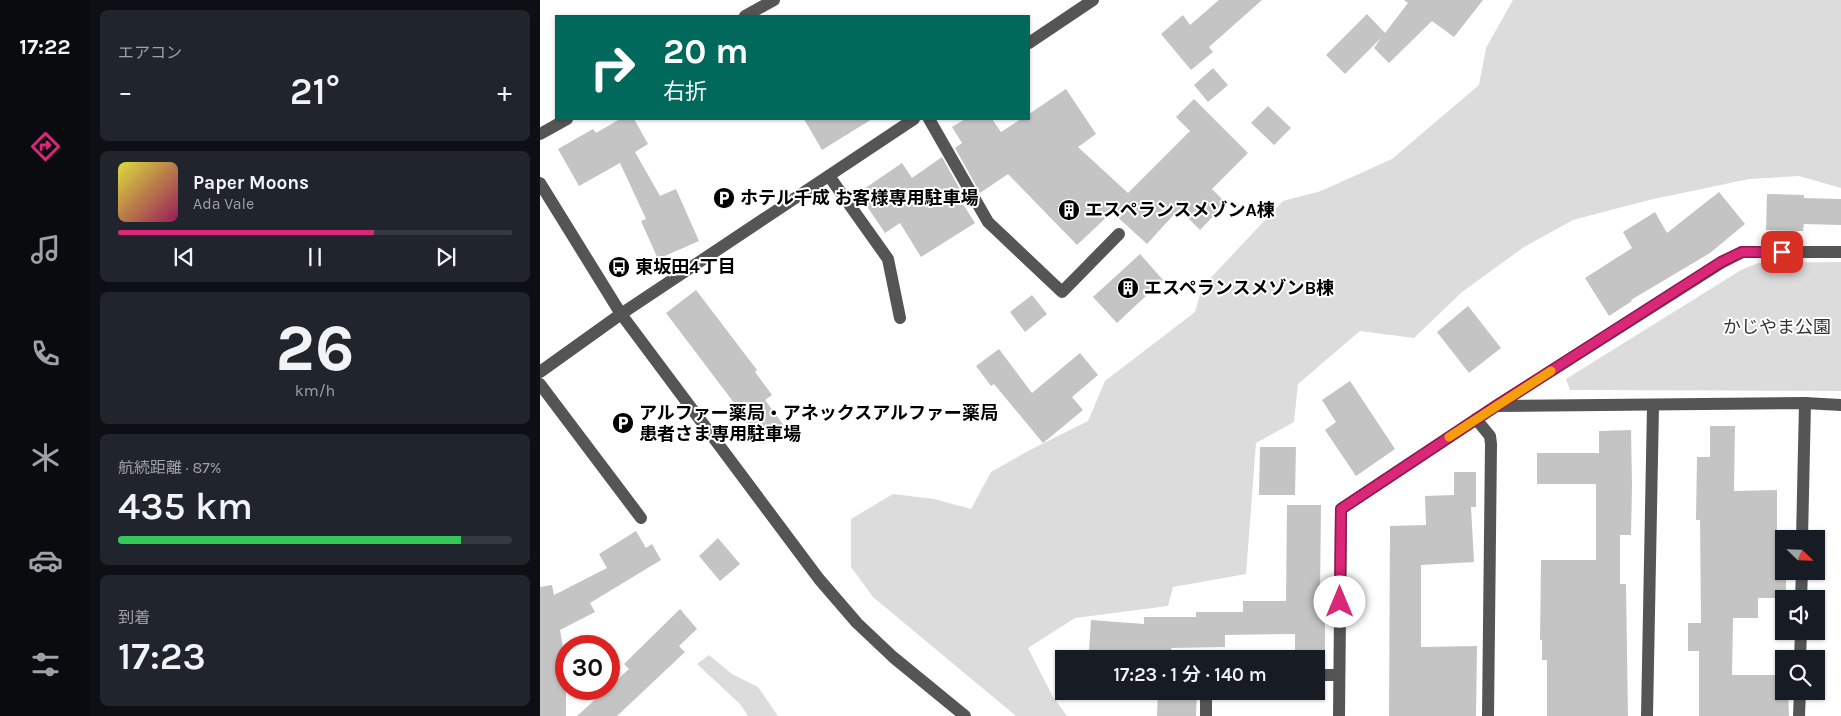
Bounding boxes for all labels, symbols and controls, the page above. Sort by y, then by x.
text: 20 m [663,31,748,72]
text: 17:22 [19,34,71,60]
icon: right [580,35,645,100]
text: エアコン [118,43,182,62]
text: 21° [290,69,340,114]
text: − [118,75,133,108]
text: + [497,75,512,108]
text: 右折 [663,79,707,105]
icon: directions [28,129,63,164]
text: Paper Moons [193,172,309,194]
parking icon: ホテル千成 お客様専用駐車場 [712,186,736,210]
place label: ホテル千成 お客様専用駐車場 [740,187,979,209]
text: Ada Vale [193,194,254,213]
building icon: エスペランスメゾンA棟 [1057,198,1081,222]
place label: エスペランスメゾンA棟 [1085,199,1275,221]
pin [1761,231,1803,273]
icon: music [28,232,63,267]
icon: arrive [1768,238,1796,266]
icon: previous [170,243,198,271]
icon: pause [301,243,329,271]
icon: next [432,243,460,271]
bus stop icon: 東坂田4丁目 [607,255,631,279]
place label: 東坂田4丁目 [635,256,736,278]
building icon: エスペランスメゾンB棟 [1116,276,1140,300]
place label: エスペランスメゾンB棟 [1144,277,1334,299]
text: 26 [276,310,354,386]
park label: かじやま公園 [1723,316,1831,338]
icon: phone [28,336,63,371]
text: km/h [295,381,335,400]
place label: アルファー薬局・アネックスアルファー薬局 患者さま専用駐車場 [639,402,998,445]
parking icon: アルファー薬局・アネックスアルファー薬局 患者さま専用駐車場 [611,411,635,435]
icon: climate [28,440,63,475]
text: 航続距離 · 87% [118,458,221,477]
text: 435 km [118,484,253,529]
north arrow [1775,530,1825,580]
map controls [1775,530,1825,700]
icon: car [28,543,63,578]
position arrow [1313,575,1365,627]
button: sound [1775,590,1825,640]
text: 到着 [118,608,150,627]
text: 17:23 [118,634,206,679]
speed limit sign: 30 [555,635,620,700]
icon: filters [28,647,63,682]
button: search [1775,650,1825,700]
text: 17:23 · 1 分 · 140 m [1113,664,1267,686]

